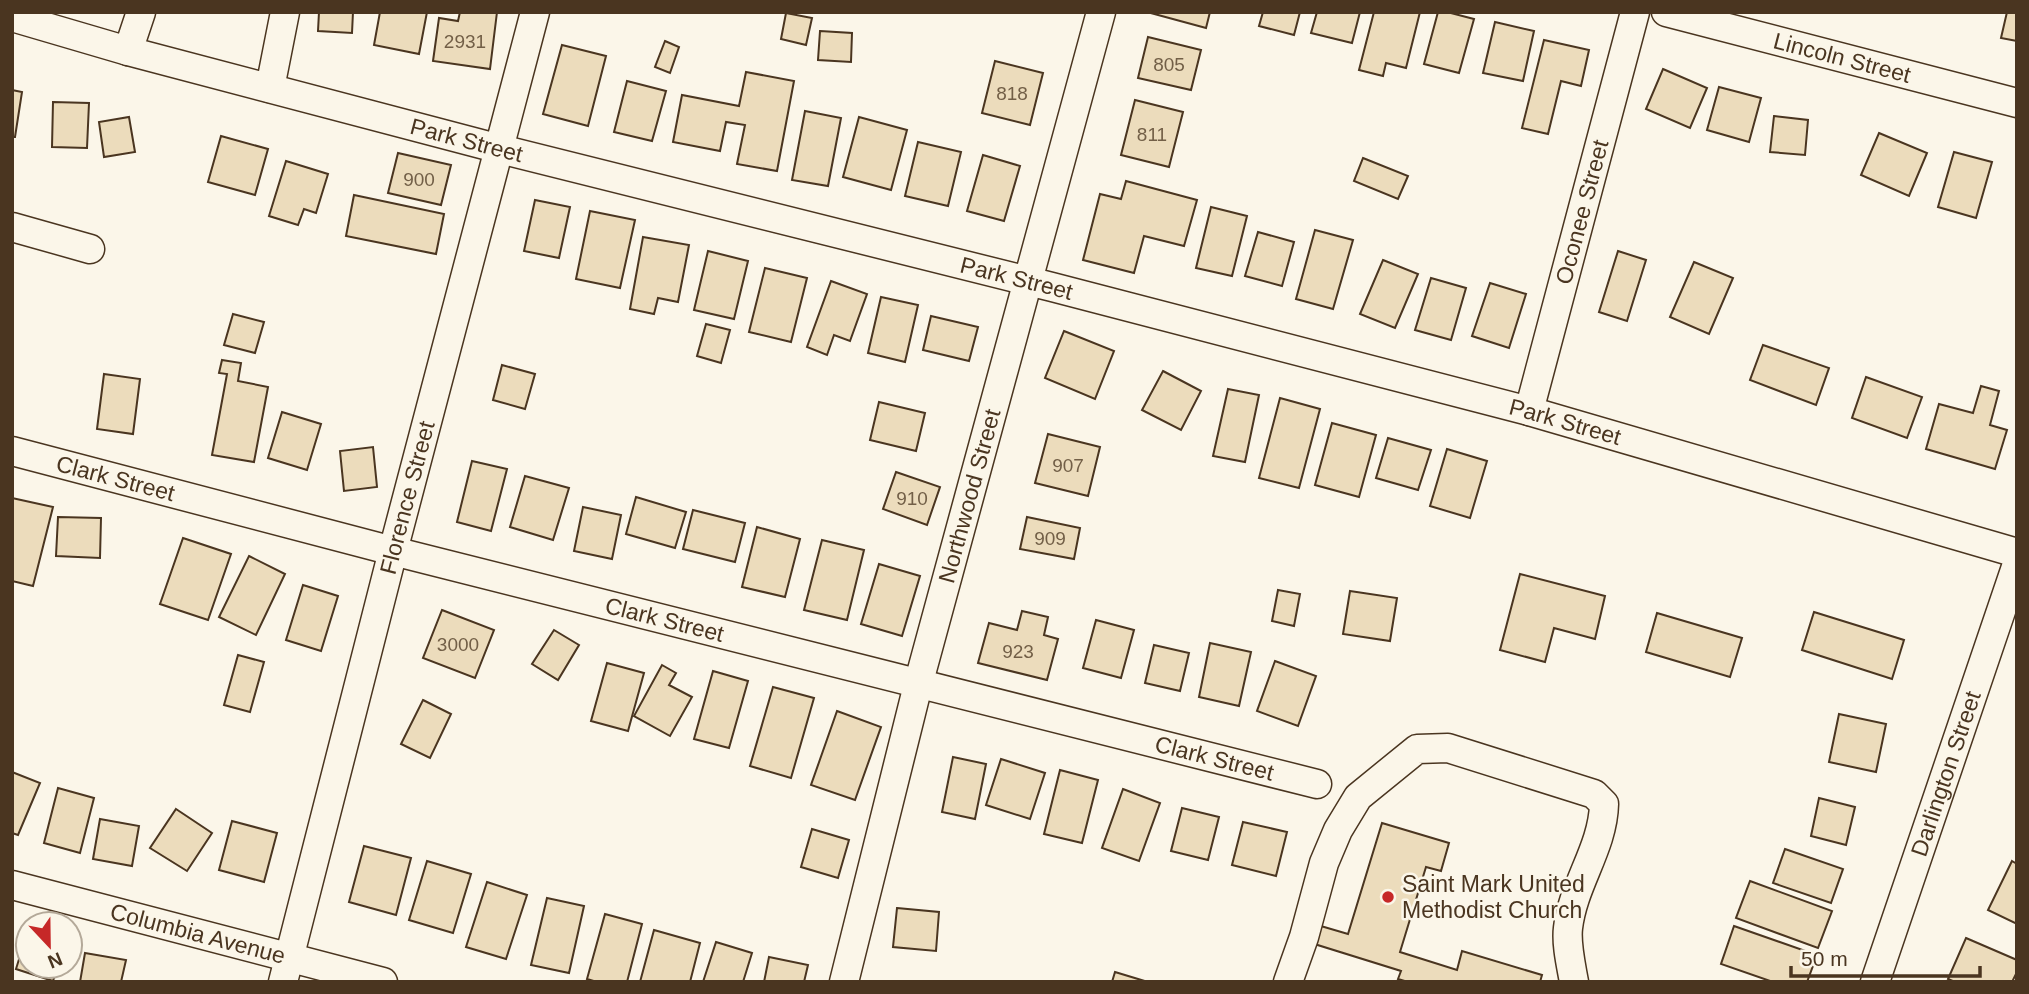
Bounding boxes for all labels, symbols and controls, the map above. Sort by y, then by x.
street label: Lincoln Street [1771,27,1914,88]
house number: 2931 [444,31,486,52]
house number: 805 [1153,54,1185,75]
house number: 818 [996,83,1028,104]
street label: Park Street [408,113,526,167]
house number: 811 [1137,124,1167,145]
street label: Oconee Street [1550,136,1614,287]
house number: 900 [403,169,435,190]
street label: Park Street [958,252,1076,305]
street label: Park Street [1506,393,1625,450]
street label: Northwood Street [933,406,1006,586]
street label: Florence Street [375,418,440,577]
street label: Clark Street [53,450,178,506]
house number: 907 [1052,455,1084,476]
house number: 910 [896,488,928,509]
house number: 909 [1034,528,1066,549]
street label: Clark Street [603,592,727,647]
house number: 3000 [437,634,479,655]
house number: 923 [1002,641,1034,662]
street label: Darlington Street [1906,687,1986,860]
street label: Clark Street [1152,731,1277,786]
place label: Saint Mark United Methodist Church [1402,871,1585,923]
marker: Saint Mark United Methodist Church [1380,889,1396,905]
street label: Columbia Avenue [107,898,288,969]
north arrow [14,910,84,980]
scale bar [1791,934,1980,978]
text: 50 m [1801,947,1848,970]
text: N [45,948,65,973]

